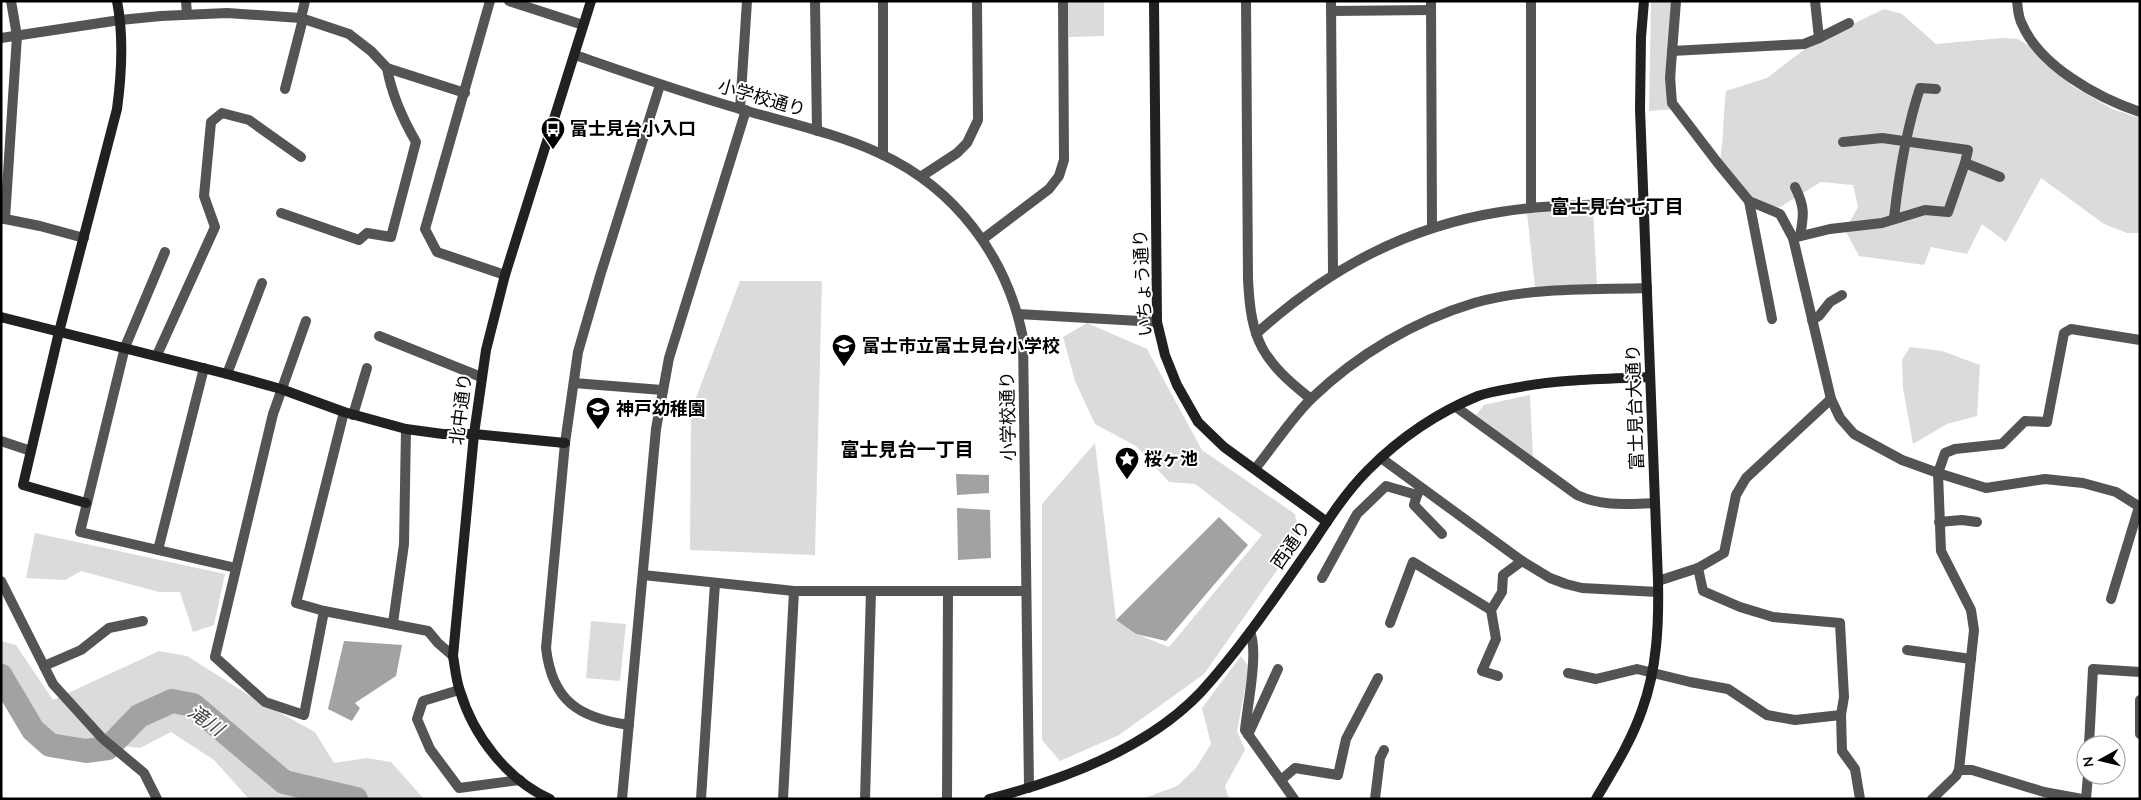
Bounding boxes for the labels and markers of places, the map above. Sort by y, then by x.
bus stop icon: 富士見台小入口 [540,116,566,150]
place label: 富士見台小入口 [570,117,696,140]
school or university icon: 富士市立富士見台小学校 [831,333,857,367]
place label: 富士市立富士見台小学校 [862,334,1060,357]
school or university icon: 神戸幼稚園 [585,396,611,430]
place label: 神戸幼稚園 [616,397,706,420]
place icon: 桜ヶ池 [1114,446,1140,480]
place label: 桜ヶ池 [1144,447,1198,470]

